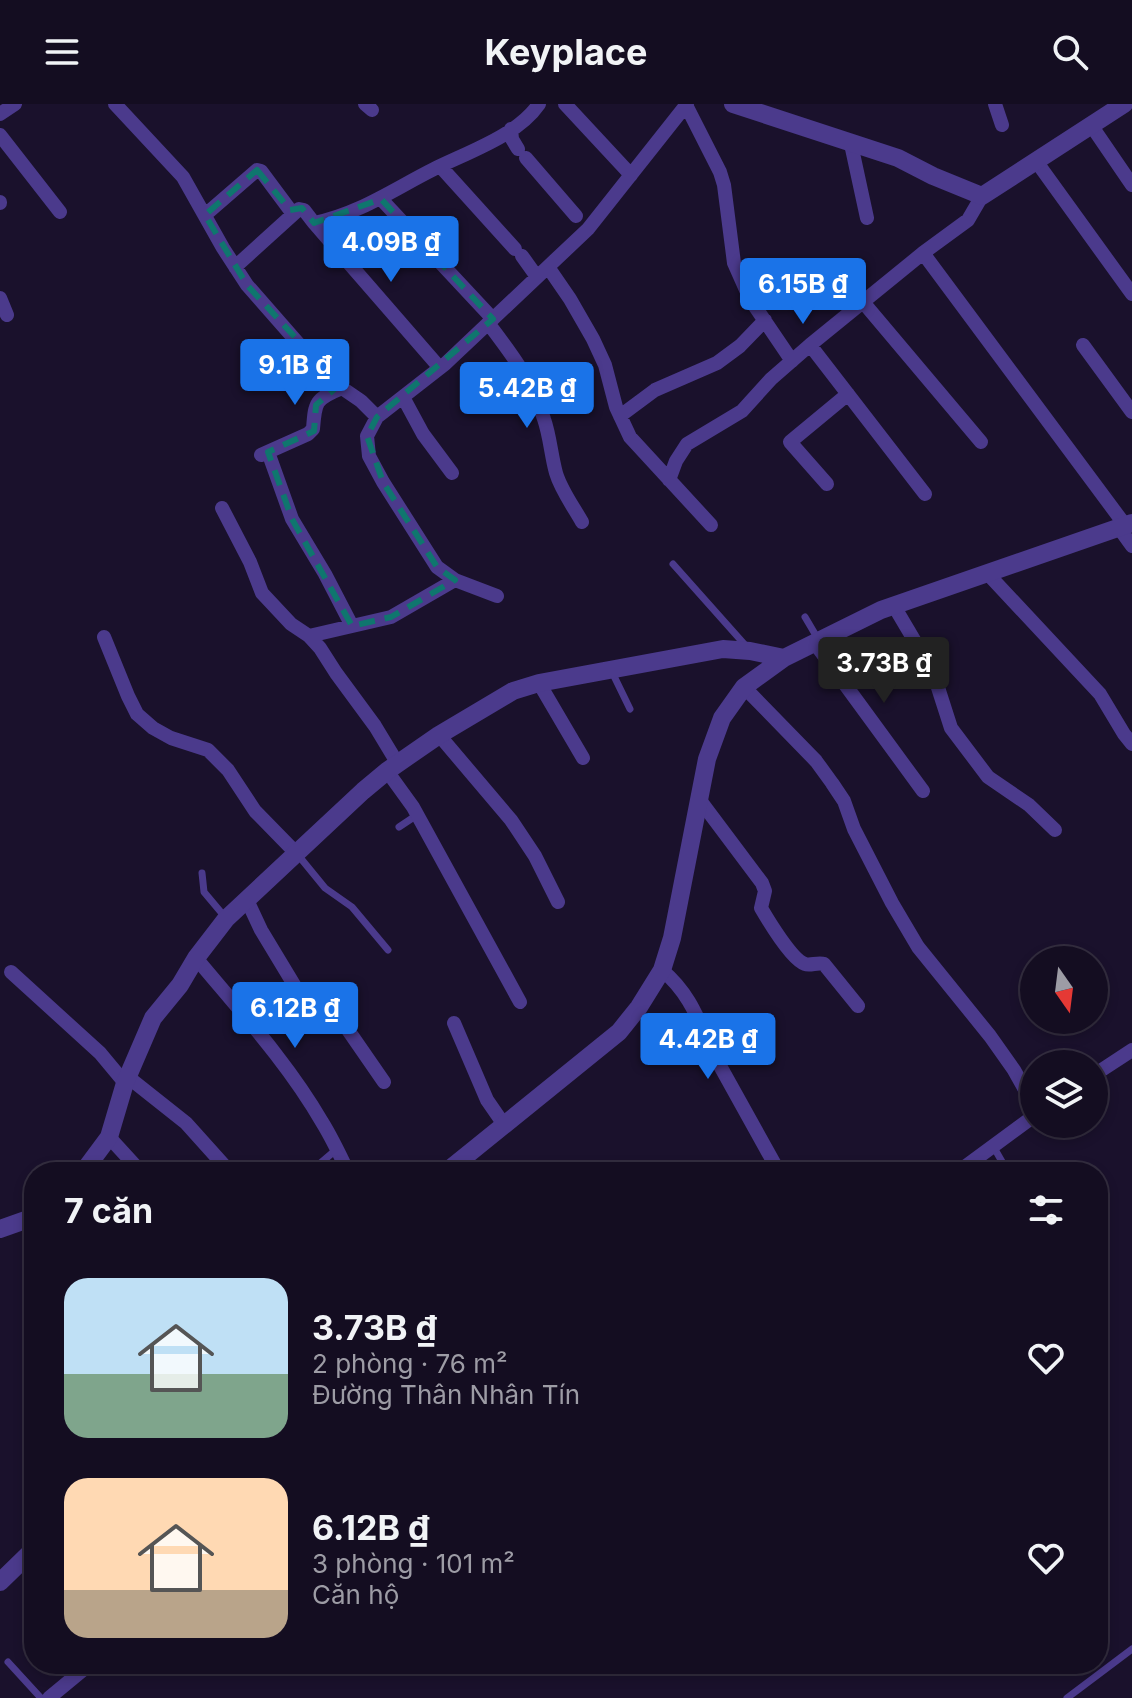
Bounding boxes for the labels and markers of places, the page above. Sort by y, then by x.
pin: 4.09B ₫ [317,216,465,284]
pin: 6.15B ₫ [729,258,877,326]
pin: 9.1B ₫ [230,339,360,407]
pin: 5.42B ₫ [453,362,601,430]
pin: 3.73B ₫ [810,637,958,705]
pin: 6.12B ₫ [221,982,369,1050]
pin: 4.42B ₫ [634,1013,782,1081]

